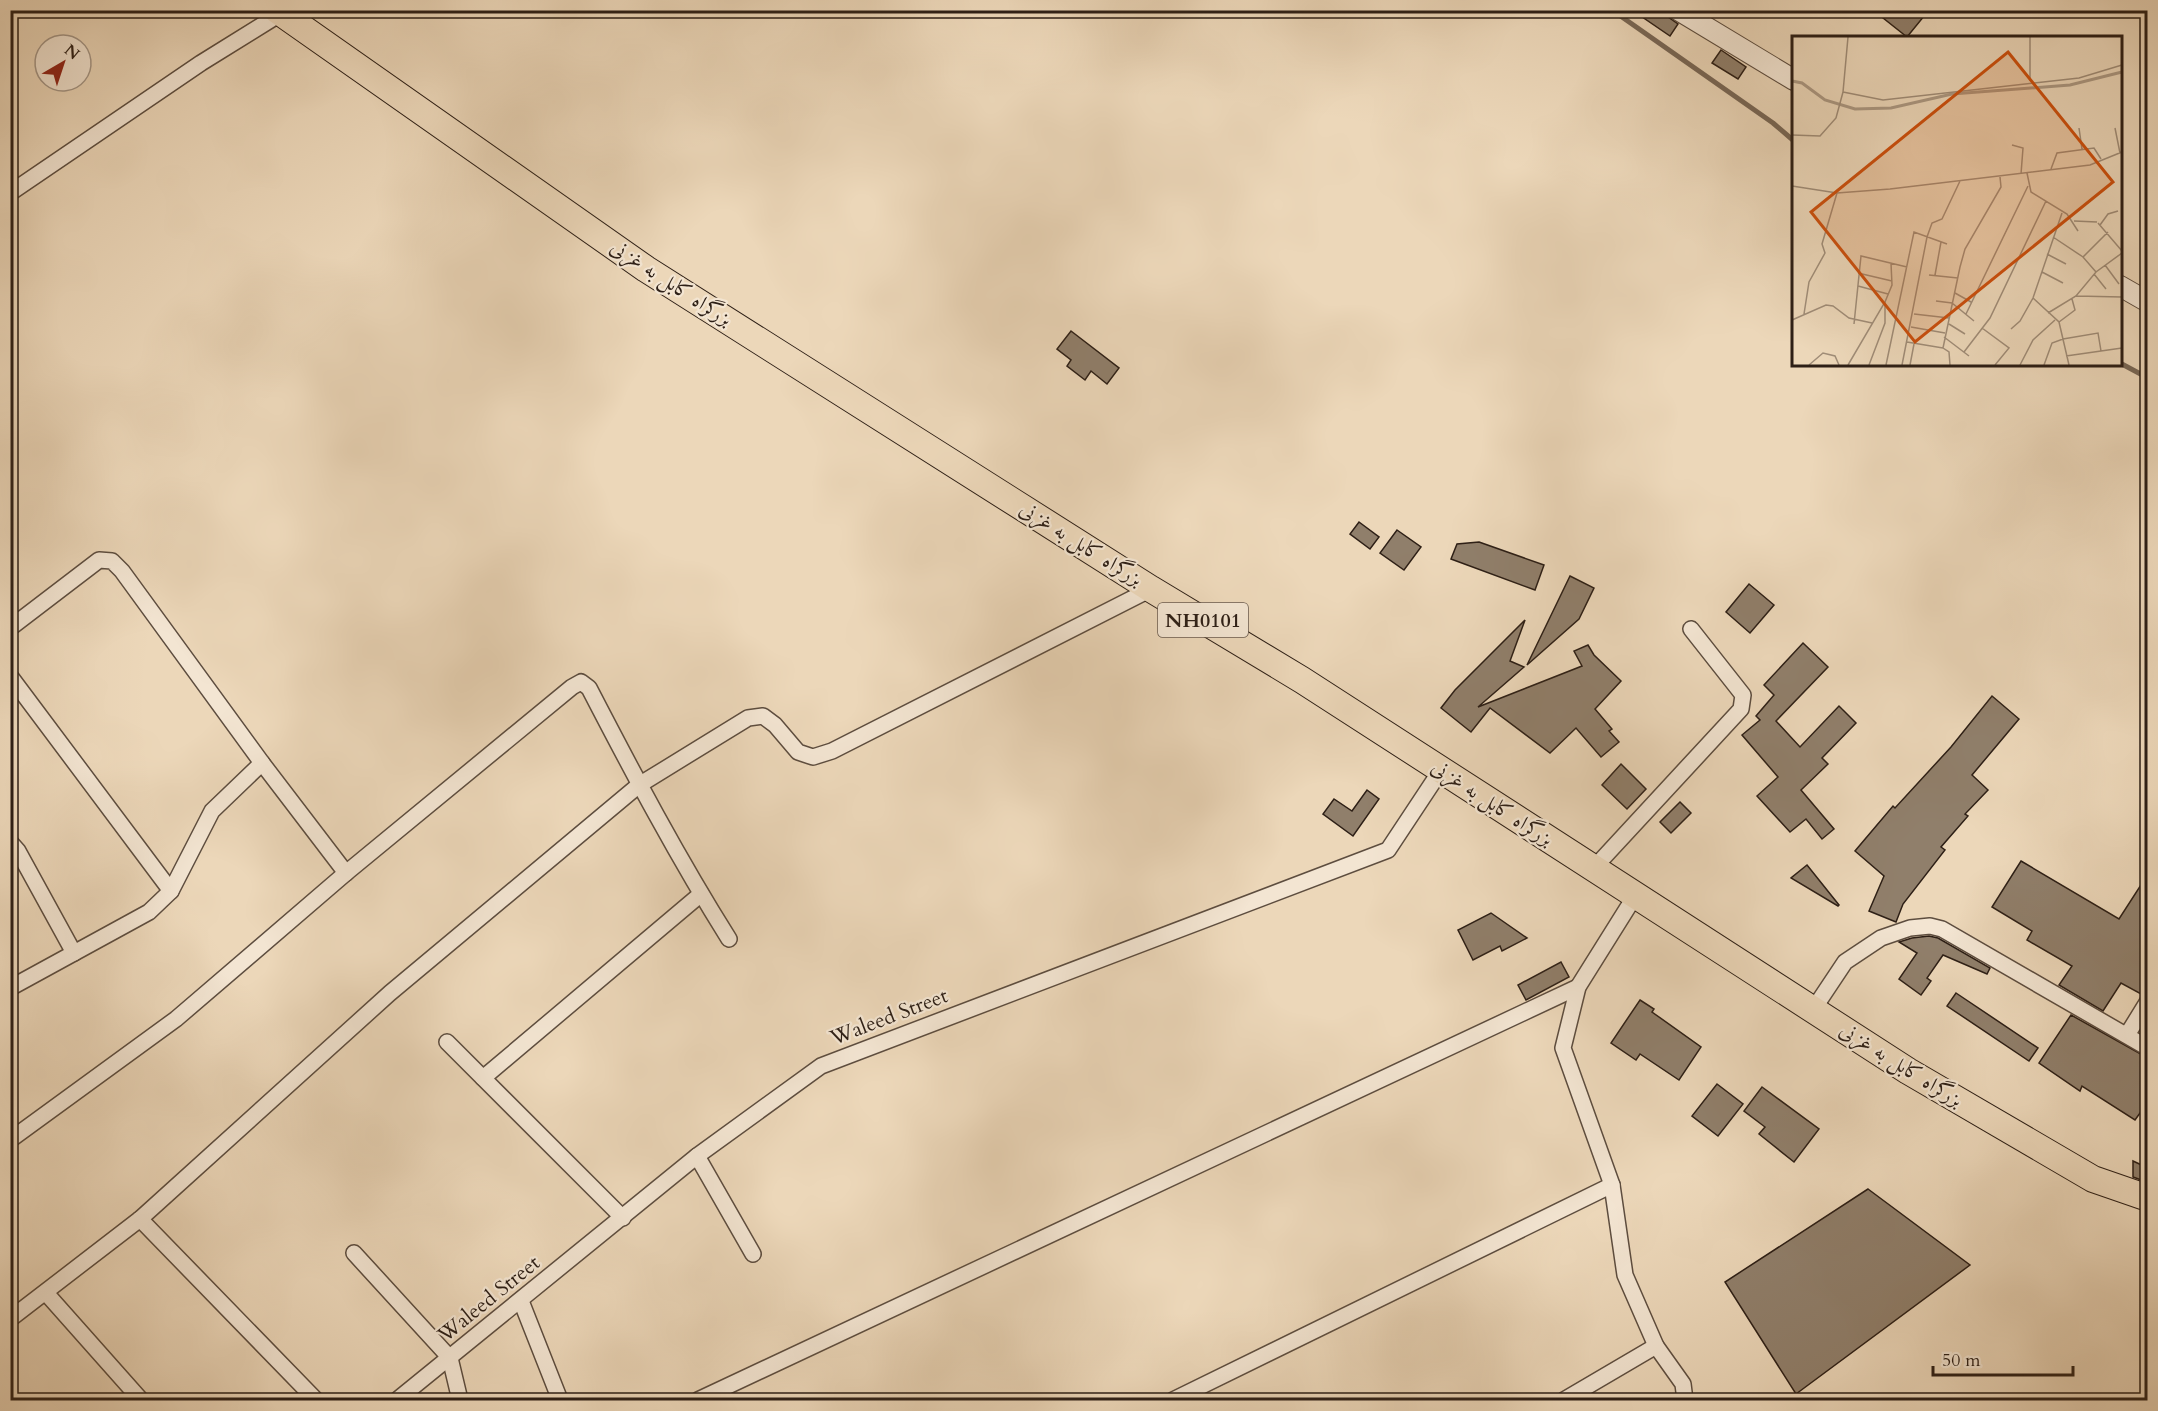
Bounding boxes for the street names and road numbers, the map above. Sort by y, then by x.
street label: بزرگراه کابل به غزنی [604,233,738,334]
street label: بزرگراه کابل به غزنی [1014,495,1148,594]
road number: NH0101 [1158,603,1248,637]
street label: بزرگراه کابل به غزنی [1425,753,1559,854]
street label: Waleed Street [825,981,952,1053]
street label: بزرگراه کابل به غزنی [1834,1016,1968,1115]
street label: Waleed Street [431,1248,547,1350]

